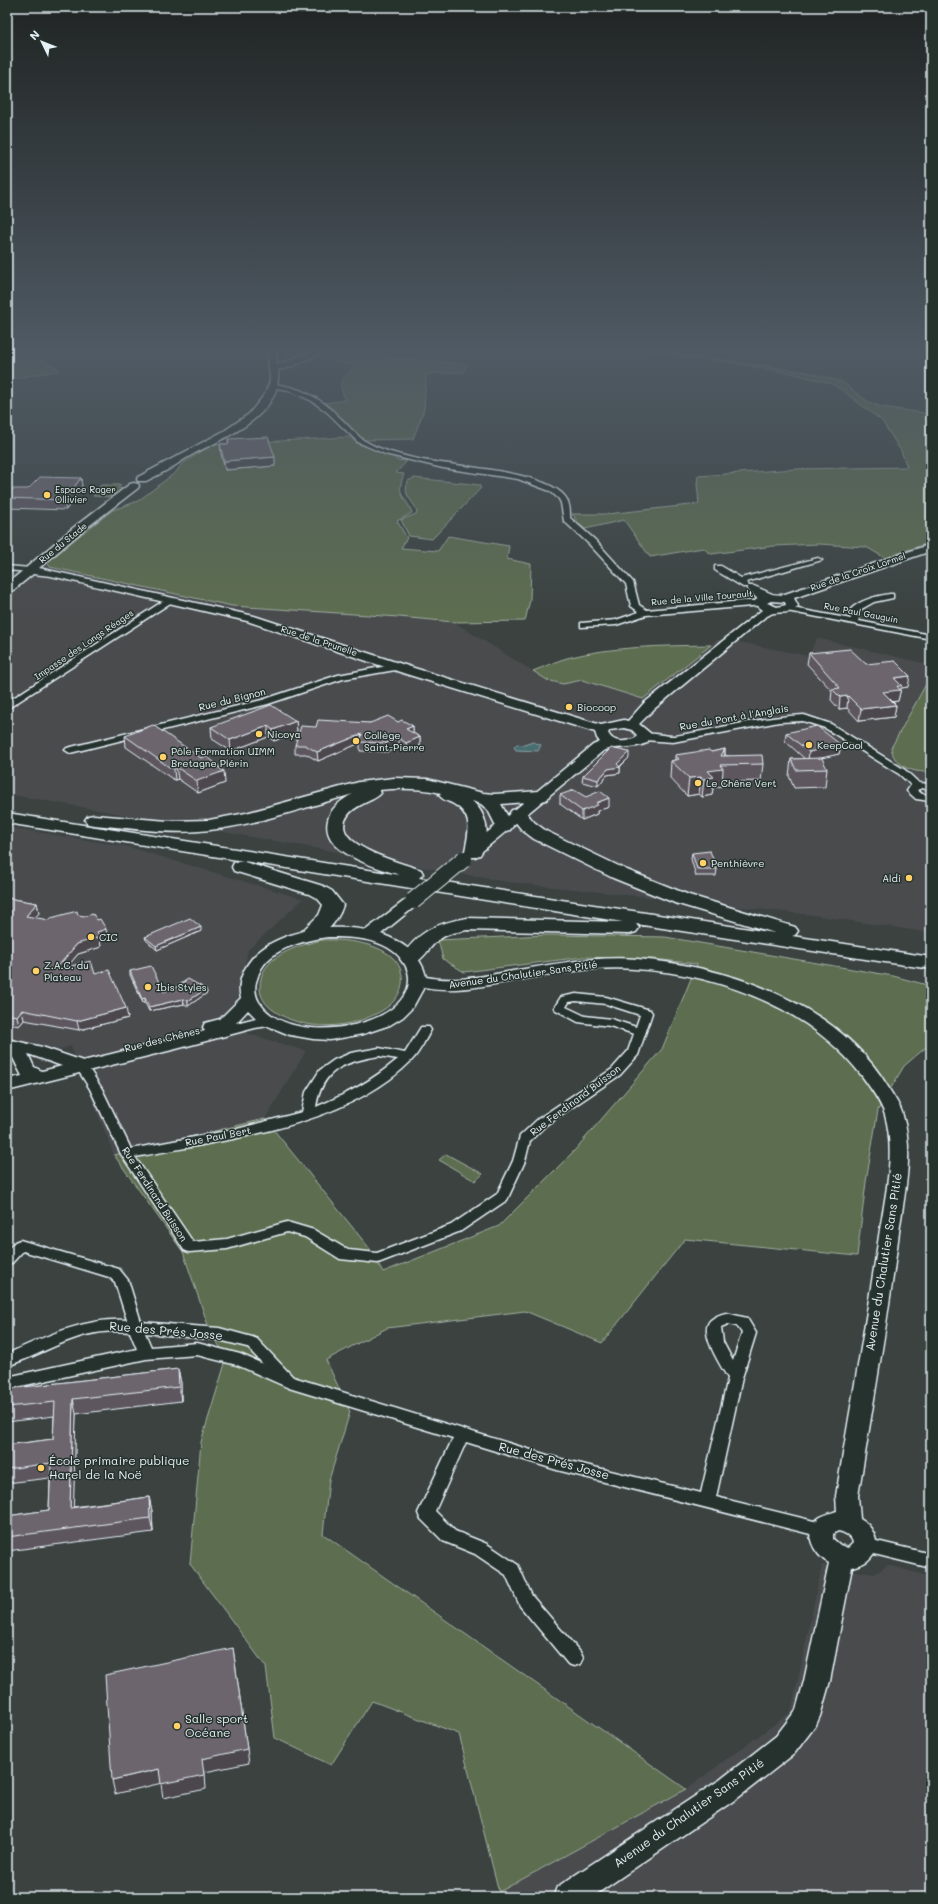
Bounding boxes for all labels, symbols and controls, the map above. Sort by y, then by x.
north arrow [22,22,62,62]
text: N [26,27,43,43]
place label: Espace Roger Ollivier [55,484,116,505]
marker: Espace Roger Ollivier [42,490,52,500]
street label: Rue du Stade [36,520,89,565]
street label: Rue de la Croix Lormel [809,550,907,593]
street label: Rue de la Ville Tourault [651,588,753,607]
street label: Rue Paul Gauguin [823,600,899,625]
street label: Impasse des Longs Réages [32,607,136,682]
street label: Rue de la Prunelle [280,623,359,658]
street label: Rue du Bignon [197,684,267,714]
place label: Biocoop [577,700,616,714]
street label: Rue du Pont à l'Anglais [678,700,790,733]
marker: Biocoop [564,702,574,712]
place label: Nicoya [267,727,301,741]
place label: Collège Saint-Pierre [364,728,425,754]
marker: Nicoya [254,729,264,739]
marker: Collège Saint-Pierre [351,736,361,746]
place label: KeepCool [817,738,863,752]
marker: KeepCool [804,740,814,750]
place label: Pôle Formation UIMM Bretagne Plérin [171,744,275,770]
marker: Pôle Formation UIMM Bretagne Plérin [158,752,168,762]
place label: Le Chêne Vert [706,776,777,790]
marker: Le Chêne Vert [693,778,703,788]
place label: Penthièvre [711,856,764,870]
marker: Penthièvre [698,858,708,868]
place label: Aldi [882,871,901,885]
marker: Aldi [904,873,914,883]
place label: CIC [99,930,118,944]
marker: CIC [86,932,96,942]
street label: Avenue du Chalutier Sans Pitié [448,957,598,991]
place label: Z.A.C. du Plateau [44,958,89,984]
marker: Z.A.C. du Plateau [31,966,41,976]
place label: Ibis Styles [156,980,207,994]
marker: Ibis Styles [143,982,153,992]
street label: Rue des Chênes [123,1023,201,1055]
street label: Rue Ferdinand Buisson [527,1061,623,1139]
street label: Rue Paul Bert [184,1123,252,1149]
street label: Rue Ferdinand Buisson [119,1144,191,1244]
street label: Avenue du Chalutier Sans Pitié [861,1172,905,1352]
street label: Rue des Prés Josse [109,1317,223,1343]
street label: Rue des Prés Josse [497,1438,611,1482]
place label: École primaire publique Harel de la Noë [49,1452,189,1482]
marker: École primaire publique Harel de la Noë [36,1463,46,1473]
place label: Salle sport Océane [185,1710,248,1740]
marker: Salle sport Océane [172,1721,182,1731]
street label: Avenue du Chalutier Sans Pitié [610,1754,767,1870]

